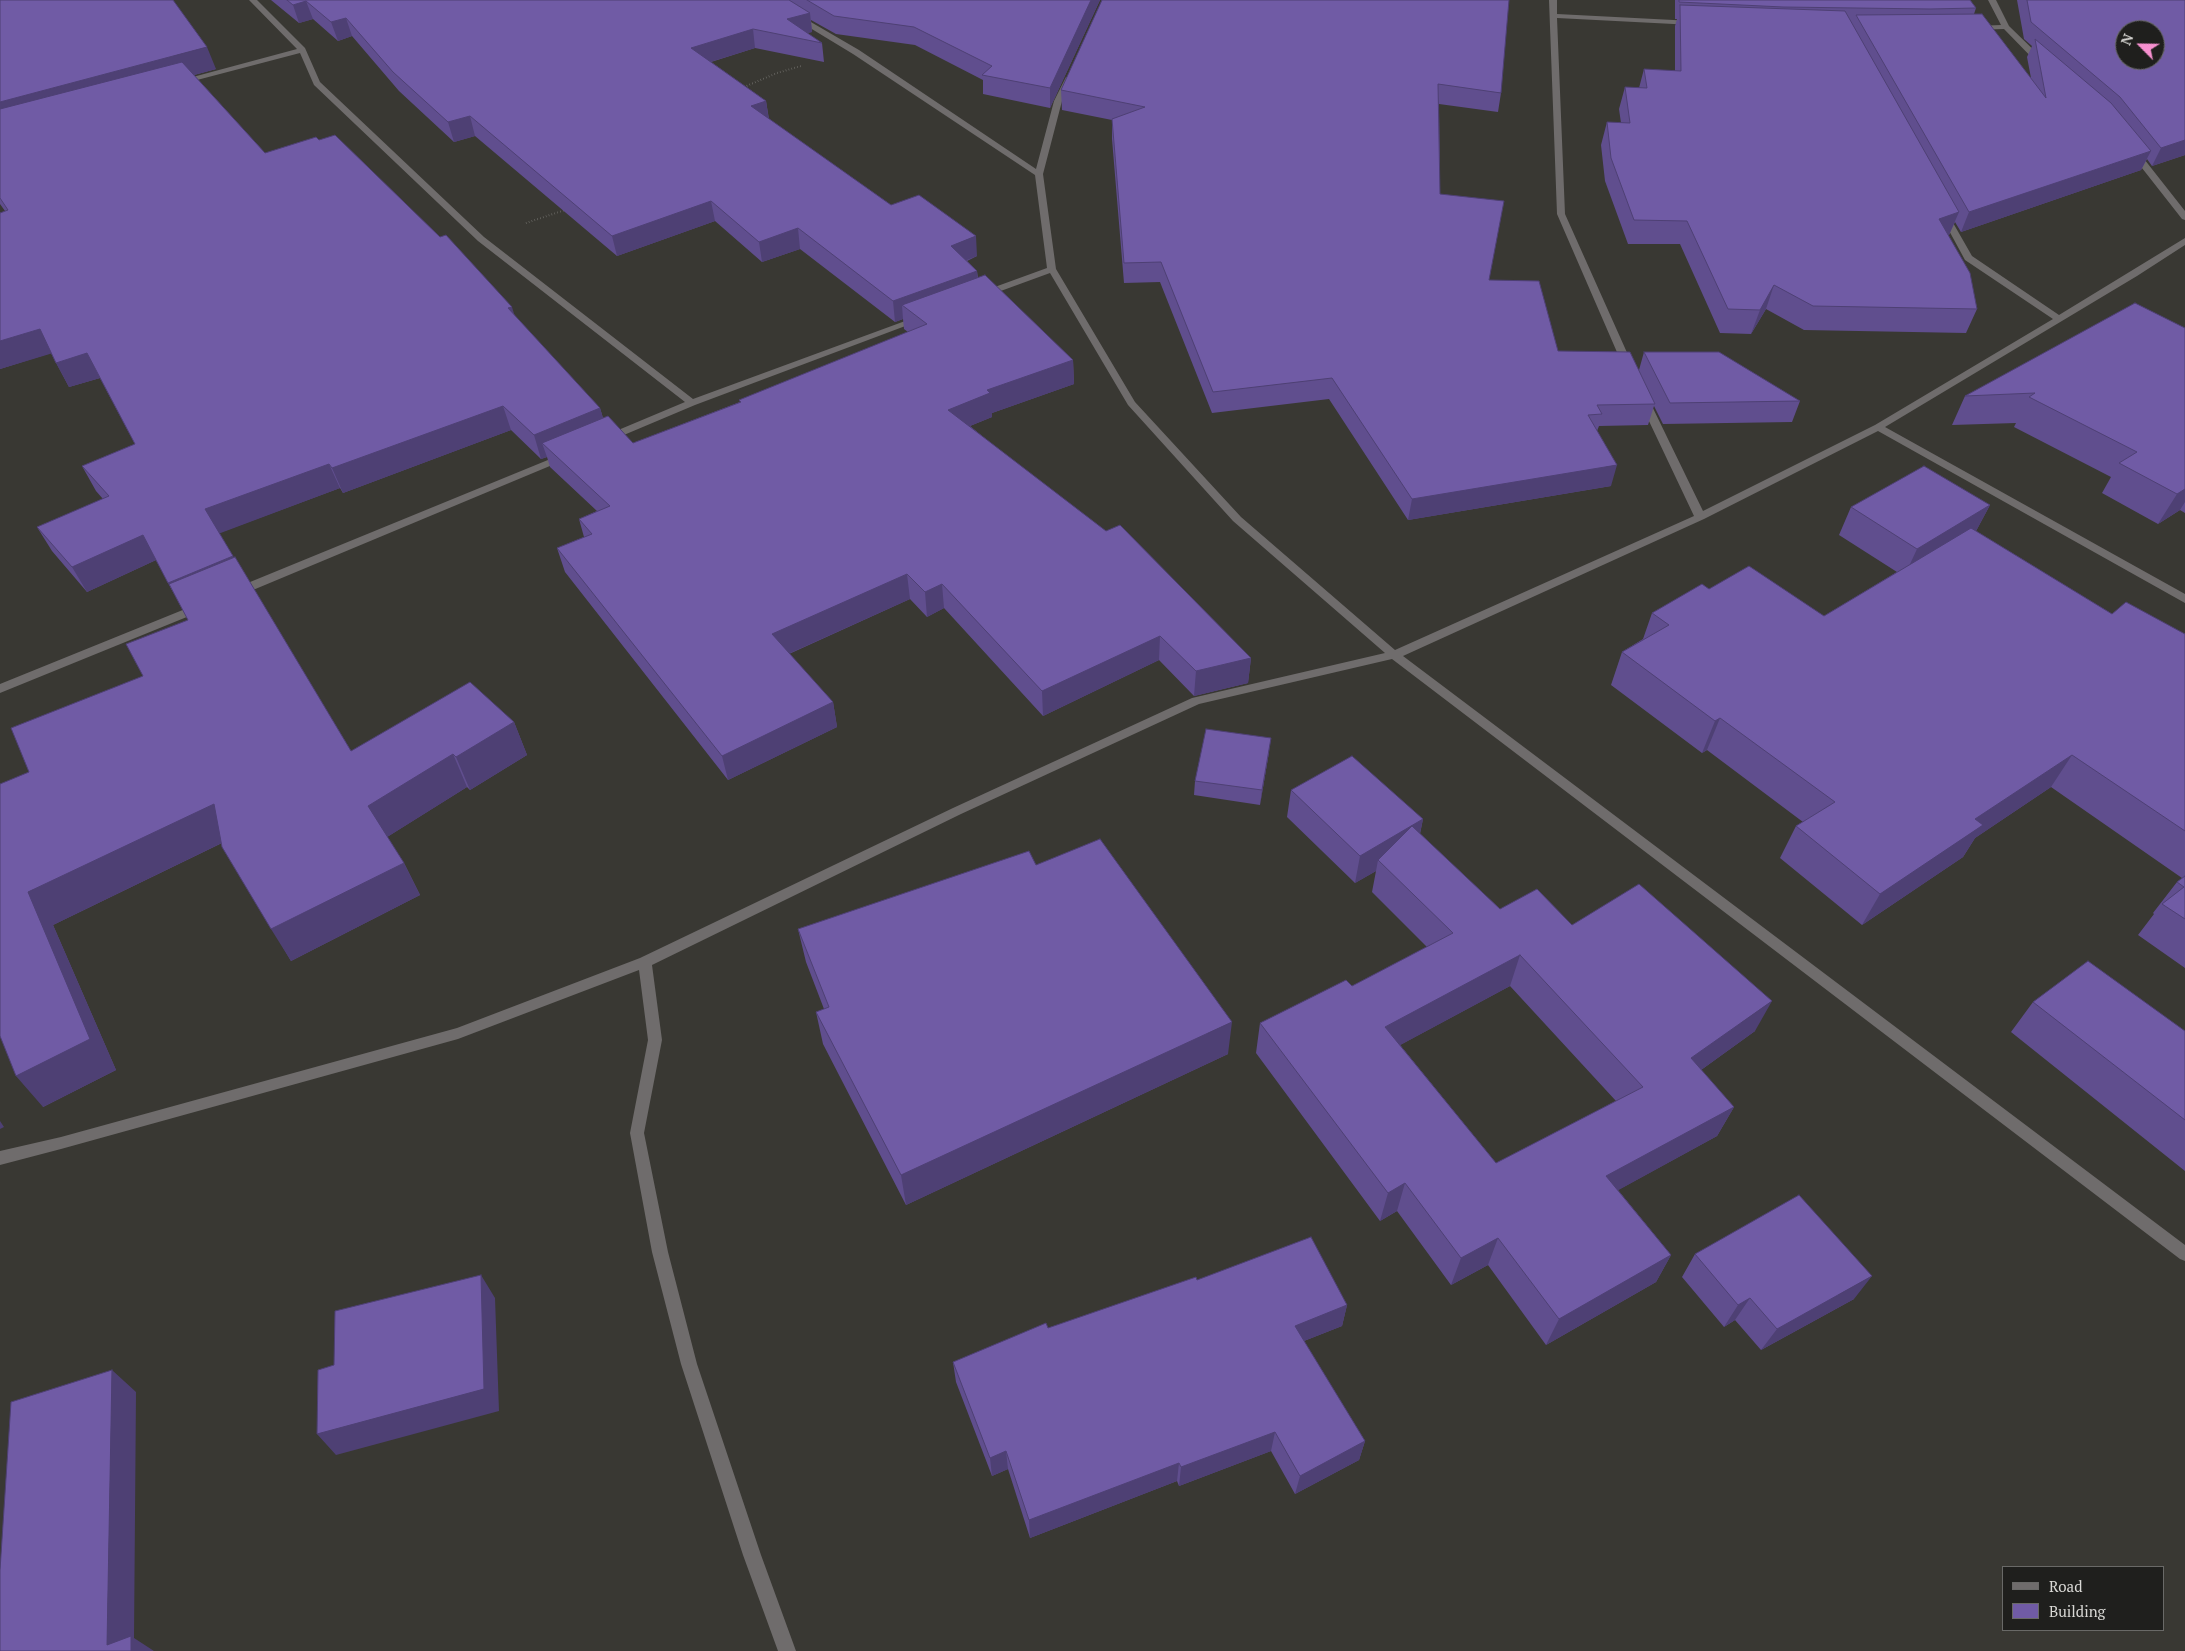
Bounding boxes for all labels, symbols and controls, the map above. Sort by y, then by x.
north arrow [2115,20,2165,70]
text: N [2116,31,2137,48]
legend [2002,1566,2165,1631]
text: Road [2049,1576,2082,1596]
text: Building [2049,1601,2106,1621]

